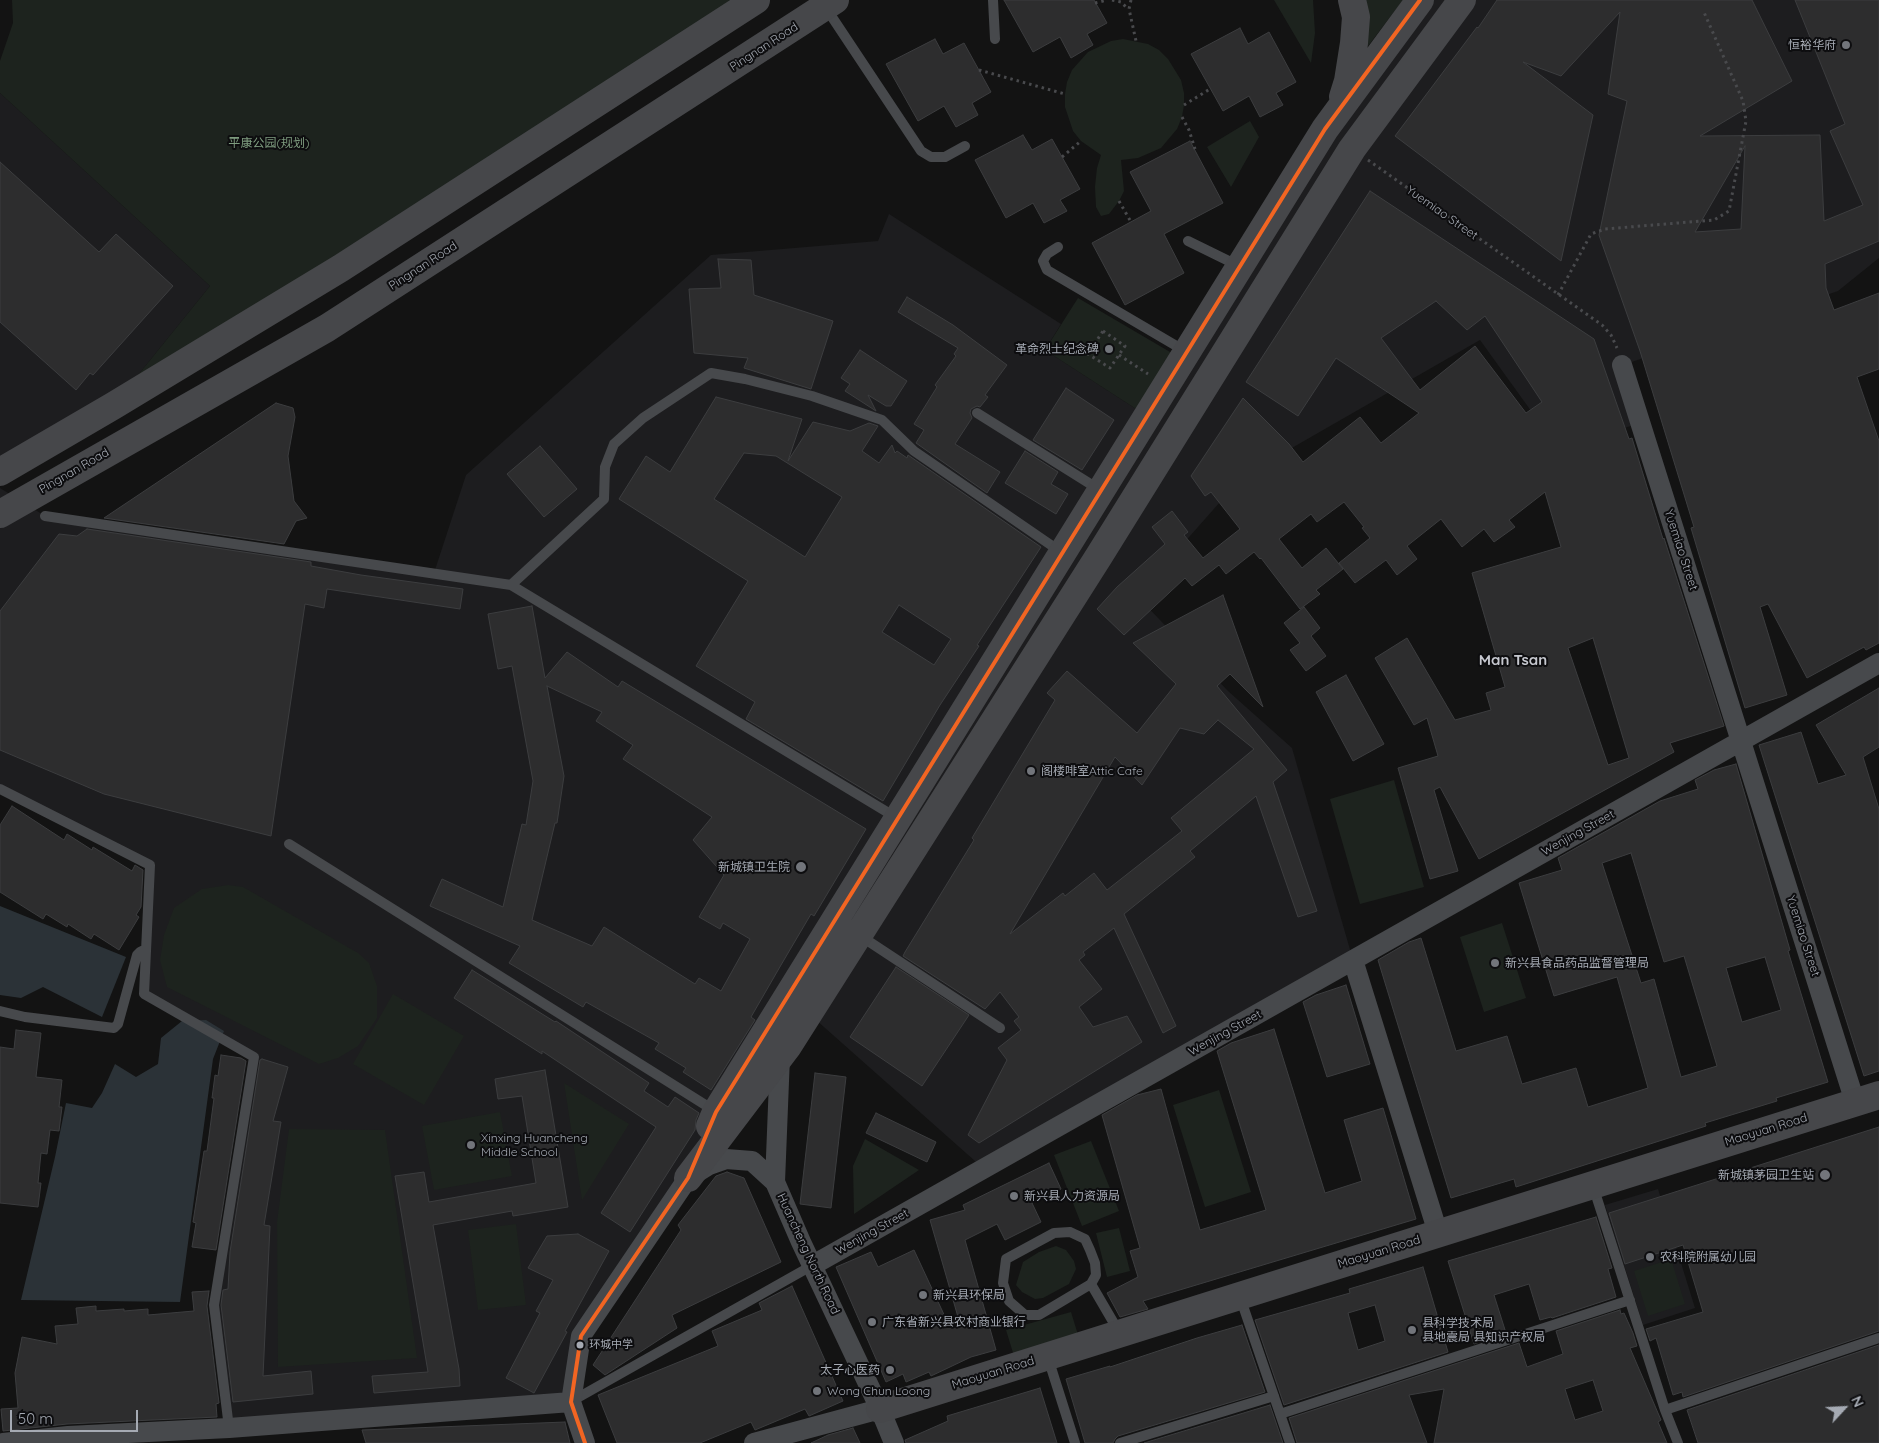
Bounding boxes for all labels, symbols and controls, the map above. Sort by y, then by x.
street label: Pingnan Road [727,20,801,74]
place label: 恒裕华府 [1788,38,1836,52]
marker: 恒裕华府 [1840,39,1852,51]
park label: 平康公园(规划) [229,136,309,150]
street label: Yuemiao Street [1403,183,1481,243]
street label: Pingnan Road [386,239,460,293]
place label: 革命烈士纪念碑 [1015,342,1099,356]
marker: 革命烈士纪念碑 [1103,343,1115,355]
street label: Pingnan Road [36,445,112,497]
street label: Yuemiao Street [1661,508,1701,592]
district label: Man Tsan [1479,651,1547,669]
place label: 阁楼啡室Attic Cafe [1041,764,1143,778]
marker: 阁楼啡室Attic Cafe [1025,765,1037,777]
street label: Wenjing Street [1539,807,1617,859]
place label: 新城镇卫生院 [718,860,790,874]
marker: 新城镇卫生院 [794,860,808,874]
street label: Yuemiao Street [1783,894,1823,978]
place label: 新兴县食品药品监督管理局 [1505,956,1649,970]
marker: 新兴县食品药品监督管理局 [1489,957,1501,969]
street label: Wenjing Street [1186,1007,1264,1059]
street label: Maoyuan Road [1723,1111,1809,1149]
place label: Xinxing Huancheng Middle School [481,1131,588,1159]
marker: Xinxing Huancheng Middle School [465,1139,477,1151]
place label: 新城镇茅园卫生站 [1718,1168,1814,1182]
marker: 新城镇茅园卫生站 [1818,1168,1832,1182]
place label: 新兴县人力资源局 [1024,1189,1120,1203]
marker: 新兴县人力资源局 [1008,1190,1020,1202]
street label: Huancheng North Road [774,1191,842,1317]
street label: Wenjing Street [833,1206,911,1258]
street label: Maoyuan Road [1336,1233,1422,1271]
place label: 农科院附属幼儿园 [1660,1250,1756,1264]
marker: 农科院附属幼儿园 [1644,1251,1656,1263]
place label: 新兴县环保局 [933,1288,1005,1302]
marker: 新兴县环保局 [917,1289,929,1301]
place label: 广东省新兴县农村商业银行 [882,1315,1026,1329]
marker: 广东省新兴县农村商业银行 [866,1316,878,1328]
place label: 县科学技术局 县地震局 县知识产权局 [1422,1316,1545,1344]
marker: 县科学技术局 县地震局 县知识产权局 [1406,1324,1418,1336]
place label: 环城中学 [589,1338,633,1352]
marker: 环城中学 [575,1340,585,1350]
street label: Maoyuan Road [950,1354,1036,1392]
place label: 太子心医药 [820,1363,880,1377]
marker: 太子心医药 [884,1364,896,1376]
north arrow [1819,1383,1869,1433]
place label: Wong Chun Loong [827,1384,930,1398]
marker: Wong Chun Loong [811,1385,823,1397]
text: N [1847,1393,1868,1410]
scale bar [12,1400,140,1432]
text: 50 m [18,1409,53,1428]

